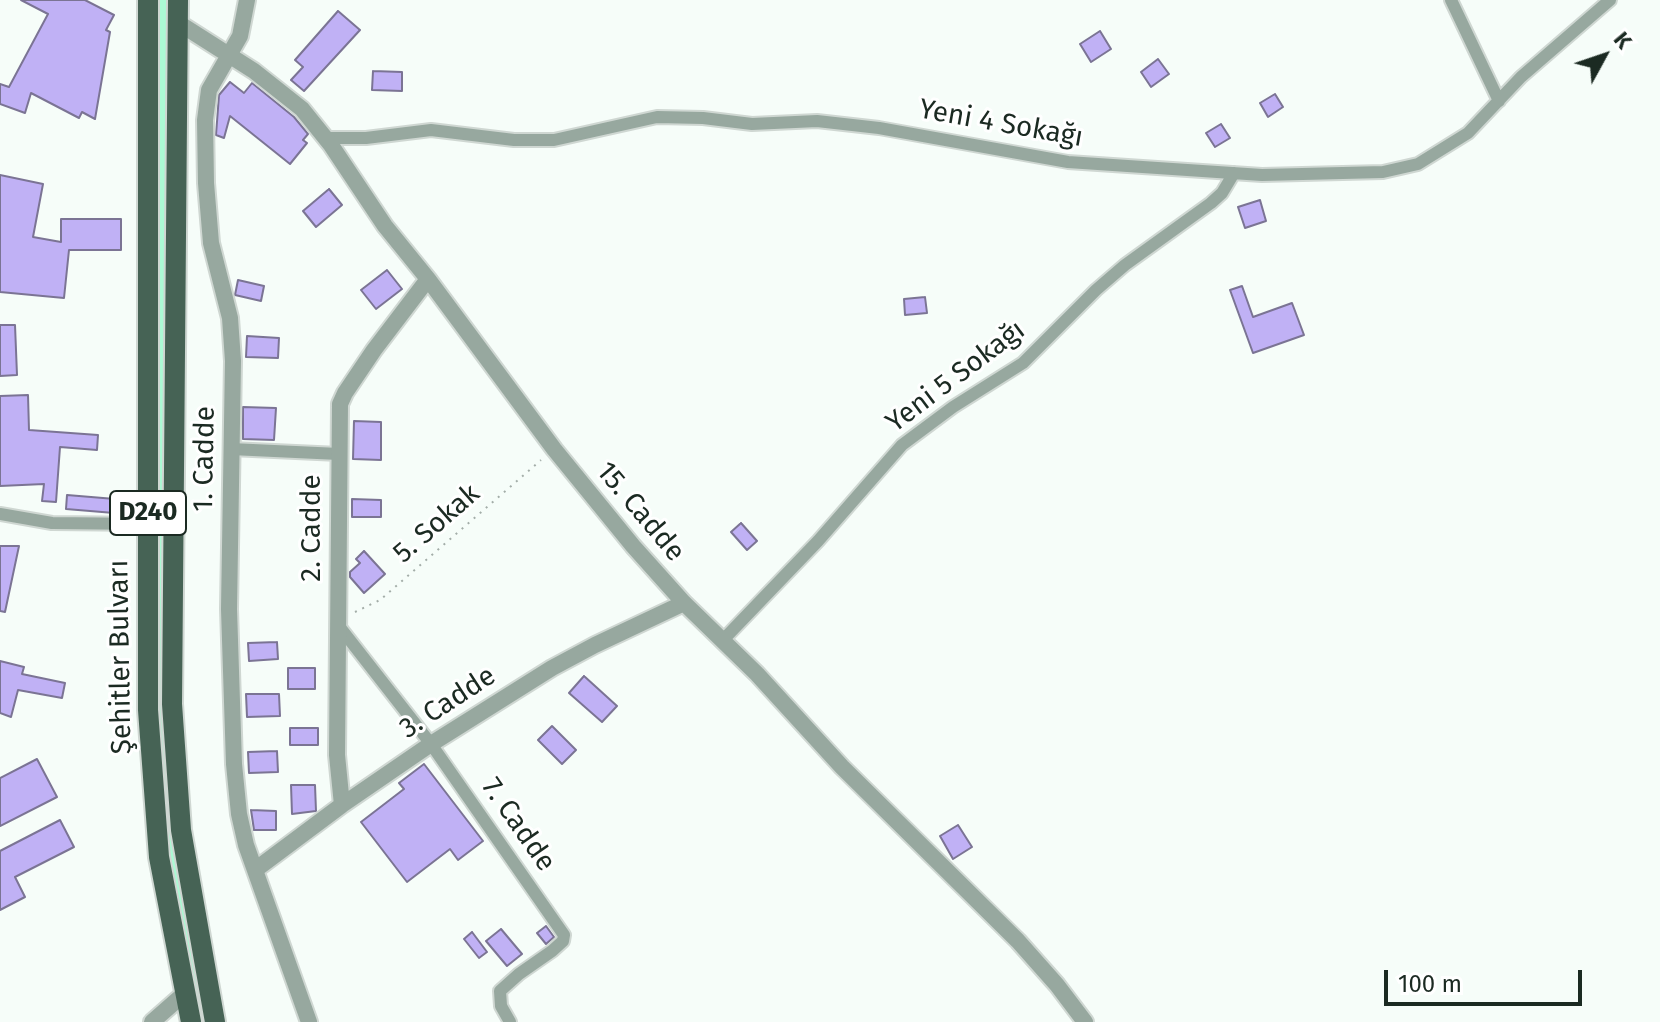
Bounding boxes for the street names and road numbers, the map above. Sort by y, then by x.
street label: Yeni 4 Sokağı [916,93,1086,155]
street label: Yeni 5 Sokağı [880,314,1032,440]
street label: 1. Cadde [187,406,223,512]
street label: 15. Cadde [589,455,691,569]
street label: 2. Cadde [295,474,329,582]
street label: 5. Sokak [387,477,487,571]
road number: D240 [110,491,186,535]
street label: Şehitler Bulvarı [103,559,139,755]
street label: 3. Cadde [394,660,502,746]
street label: 7. Cadde [474,772,562,878]

